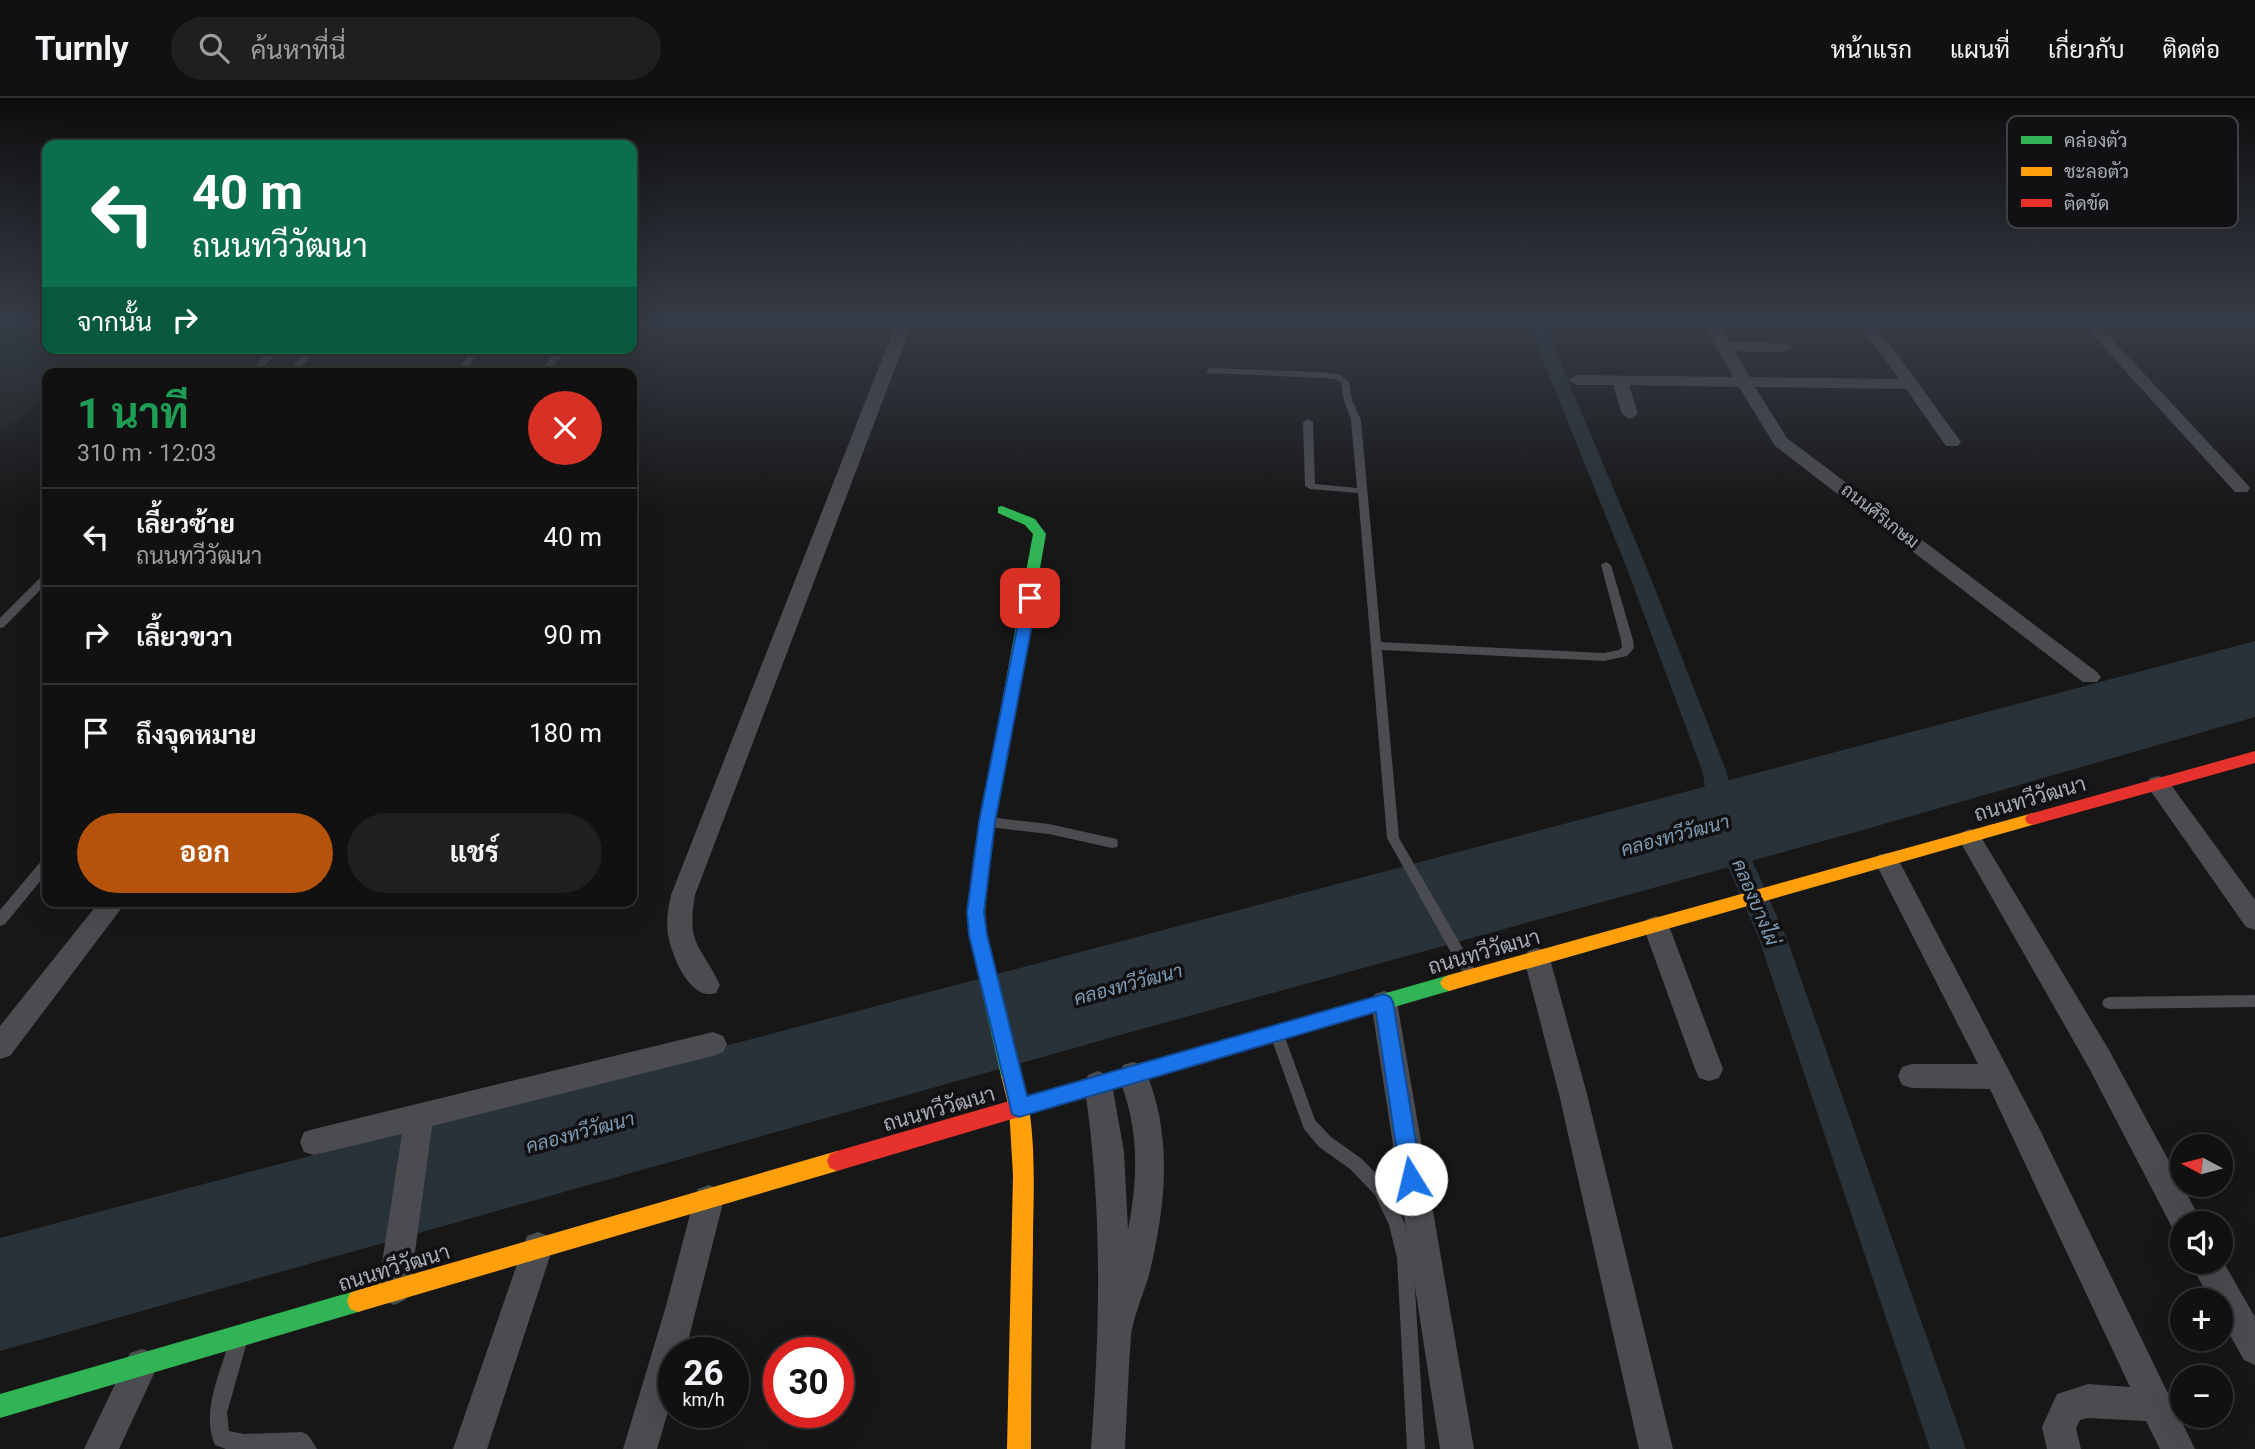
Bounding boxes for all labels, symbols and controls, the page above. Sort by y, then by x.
search box [171,17,661,80]
text: Turnly [35,29,129,68]
icon: search [195,29,233,67]
text: ค้นหาที่นี่ [251,35,346,65]
text: หน้าแรก [1831,36,1912,64]
text: แผนที่ [1950,36,2010,64]
text: เกี่ยวกับ [2048,36,2125,64]
text: ติดต่อ [2163,36,2220,64]
legend [2007,116,2238,228]
text: คล่องตัว [2064,129,2128,152]
text: ชะลอตัว [2064,160,2129,183]
text: 40 m [192,164,303,221]
icon: left [77,168,168,259]
text: ติดขัด [2064,192,2109,215]
text: ถนนทวีวัฒนา [192,227,368,265]
icon: right [166,301,204,339]
text: จากนั้น [77,307,152,337]
text: 1 นาที [77,389,189,438]
button: close [528,391,602,465]
text: 310 m · 12:03 [77,440,216,467]
street label: ถนนศิริเกษม [1838,479,1923,552]
text: เลี้ยวซ้าย [136,509,235,539]
icon: left [77,518,115,556]
text: 40 m [544,522,602,552]
text: ถนนทวีวัฒนา [136,543,262,570]
pin [1000,568,1060,628]
icon: arrive [1011,579,1049,617]
icon: right [77,616,115,654]
text: 90 m [544,620,602,650]
text: เลี้ยวขวา [136,622,233,652]
icon: arrive [77,714,115,752]
text: 180 m [529,718,602,748]
text: ถึงจุดหมาย [136,720,257,750]
street label: ถนนทวีวัฒนา [1971,771,2089,826]
water label: คลองทวีวัฒนา [1618,809,1732,861]
button: ออก [77,813,333,893]
button: แชร์ [347,813,602,893]
water label: คลองบางไผ่ [1727,855,1785,950]
street label: ถนนทวีวัฒนา [1425,924,1543,979]
water label: คลองทวีวัฒนา [1071,958,1185,1010]
street label: ถนนทวีวัฒนา [880,1081,998,1136]
water label: คลองทวีวัฒนา [523,1106,637,1158]
north arrow [2170,1134,2233,1197]
map controls [2170,1134,2233,1428]
position arrow [1374,1142,1448,1216]
button: sound [2170,1211,2233,1274]
street label: ถนนทวีวัฒนา [335,1239,453,1296]
button: + [2170,1288,2233,1351]
speed limit sign: 30 [763,1337,854,1428]
text: 26 [683,1353,724,1394]
button: − [2170,1365,2233,1428]
text: km/h [682,1389,725,1410]

